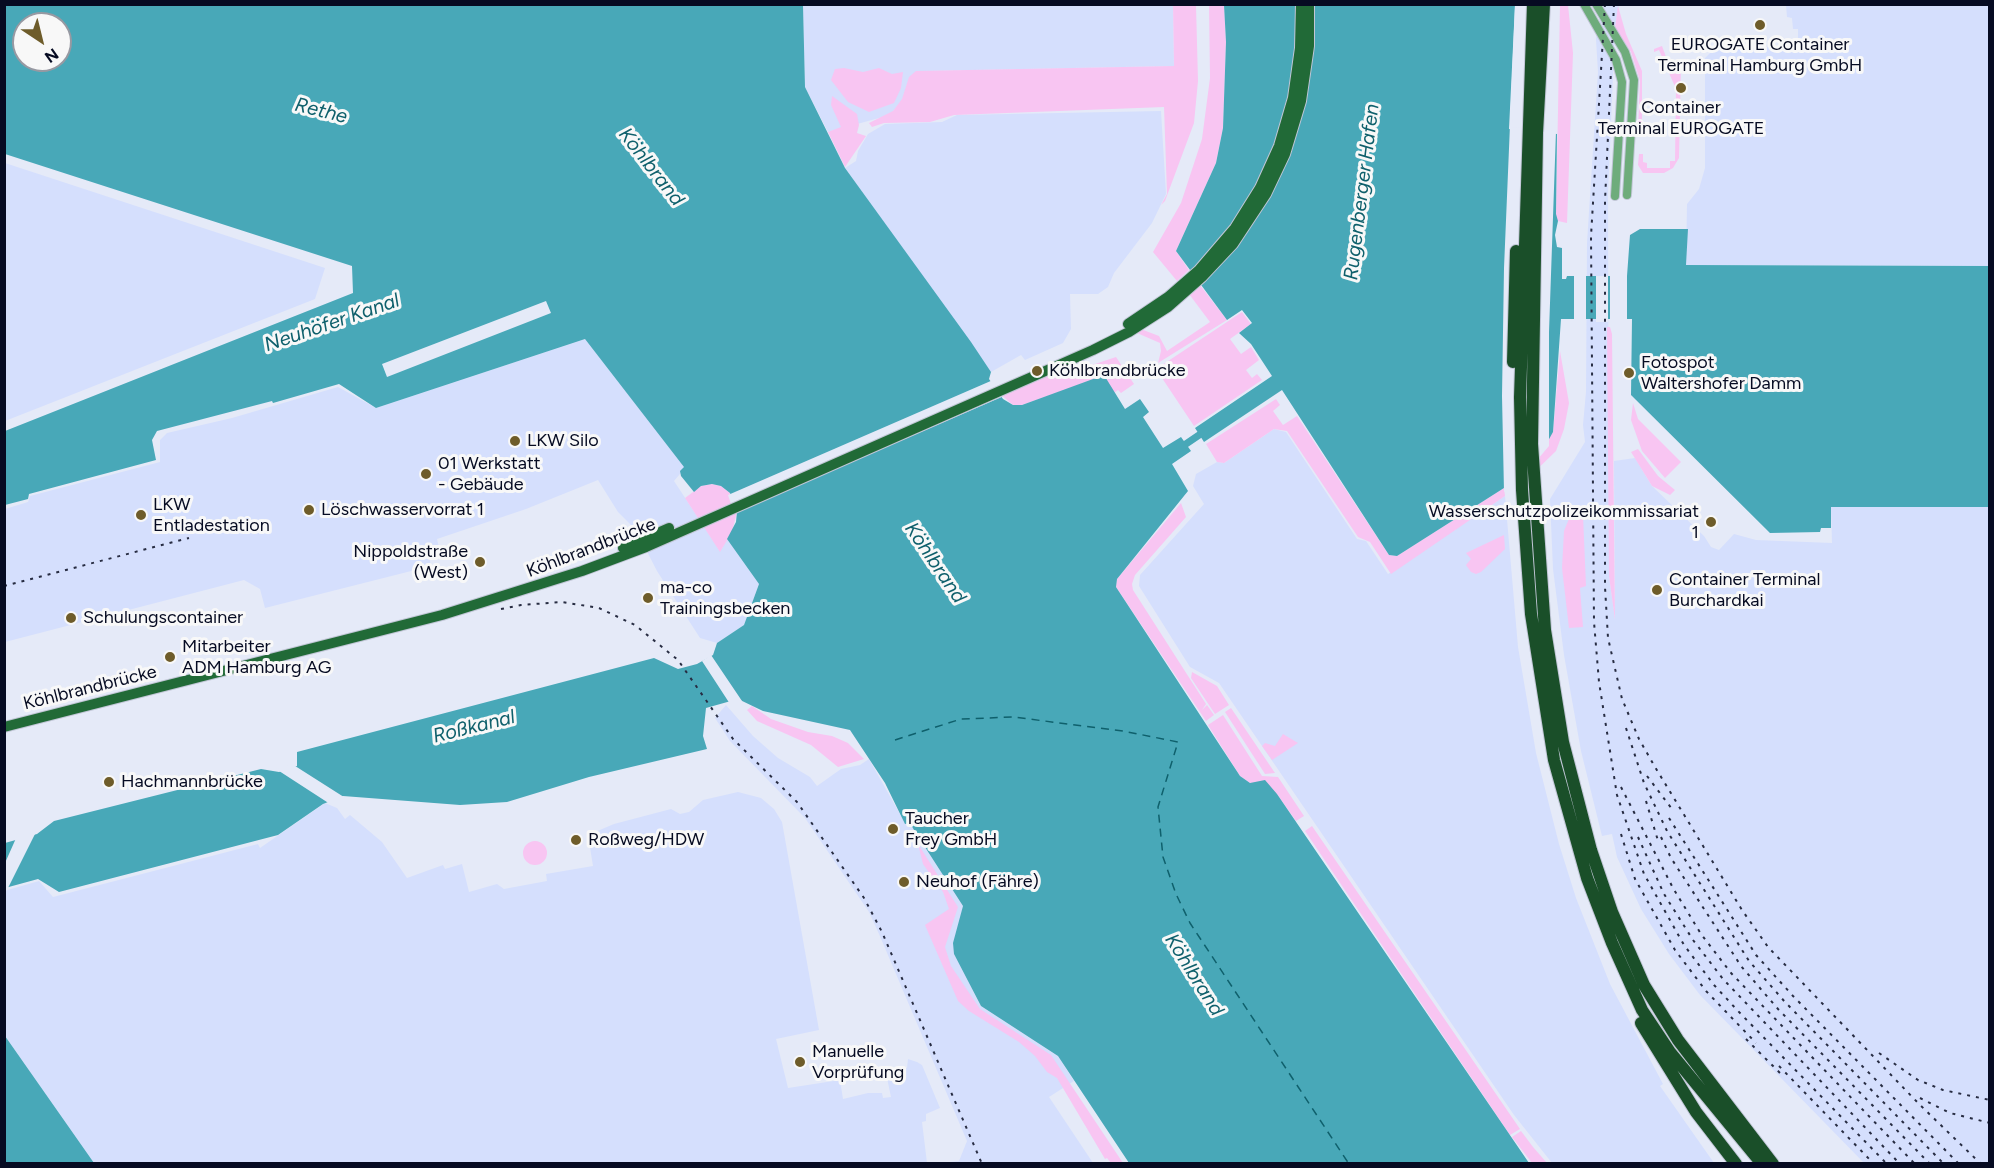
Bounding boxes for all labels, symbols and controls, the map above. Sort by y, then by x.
north arrow [12,12,72,72]
marker: EUROGATE Container Terminal Hamburg GmbH [1753,18,1767,32]
place label: EUROGATE Container Terminal Hamburg GmbH [1658,34,1862,76]
text: N [41,44,62,67]
marker: Container Terminal EUROGATE [1674,81,1688,95]
water label: Rethe [292,93,350,129]
place label: Container Terminal EUROGATE [1598,97,1764,140]
water label: Rugenberger Hafen [1339,102,1385,282]
water label: Köhlbrand [613,123,689,211]
water label: Neuhöfer Kanal [261,289,403,357]
place label: Fotospot Waltershofer Damm [1641,352,1801,394]
place label: Köhlbrandbrücke [1049,360,1185,382]
marker: Köhlbrandbrücke [1030,364,1044,378]
marker: Fotospot Waltershofer Damm [1622,366,1636,380]
place label: LKW Silo [527,430,599,452]
marker: LKW Silo [508,434,522,448]
place label: 01 Werkstatt - Gebäude [438,453,541,496]
marker: 01 Werkstatt - Gebäude [419,467,433,481]
place label: LKW Entladestation [153,494,270,536]
place label: Löschwasservorrat 1 [321,499,484,521]
place label: Wasserschutzpolizeikommissariat 1 [1429,501,1699,544]
marker: Löschwasservorrat 1 [302,503,316,517]
marker: LKW Entladestation [134,508,148,522]
street label: Köhlbrandbrücke [523,513,659,583]
marker: Wasserschutzpolizeikommissariat 1 [1704,515,1718,529]
water label: Köhlbrand [899,518,971,608]
place label: Nippoldstraße (West) [353,541,468,584]
marker: Nippoldstraße (West) [473,555,487,569]
place label: Container Terminal Burchardkai [1669,569,1820,612]
place label: ma-co Trainingsbecken [660,577,790,620]
marker: Container Terminal Burchardkai [1650,583,1664,597]
marker: ma-co Trainingsbecken [641,591,655,605]
place label: Schulungscontainer [83,607,243,629]
marker: Schulungscontainer [64,611,78,625]
place label: Mitarbeiter ADM Hamburg AG [182,636,331,678]
marker: Mitarbeiter ADM Hamburg AG [163,650,177,664]
street label: Köhlbrandbrücke [21,661,159,715]
water label: Roßkanal [430,705,518,749]
place label: Hachmannbrücke [121,771,263,793]
marker: Hachmannbrücke [102,775,116,789]
place label: Taucher Frey GmbH [905,808,997,850]
marker: Taucher Frey GmbH [886,822,900,836]
place label: Roßweg/HDW [588,829,704,851]
marker: Roßweg/HDW [569,833,583,847]
place label: Neuhof (Fähre) [916,871,1039,893]
marker: Neuhof (Fähre) [897,875,911,889]
water label: Köhlbrand [1159,929,1229,1021]
place label: Manuelle Vorprüfung [812,1041,904,1084]
marker: Manuelle Vorprüfung [793,1055,807,1069]

